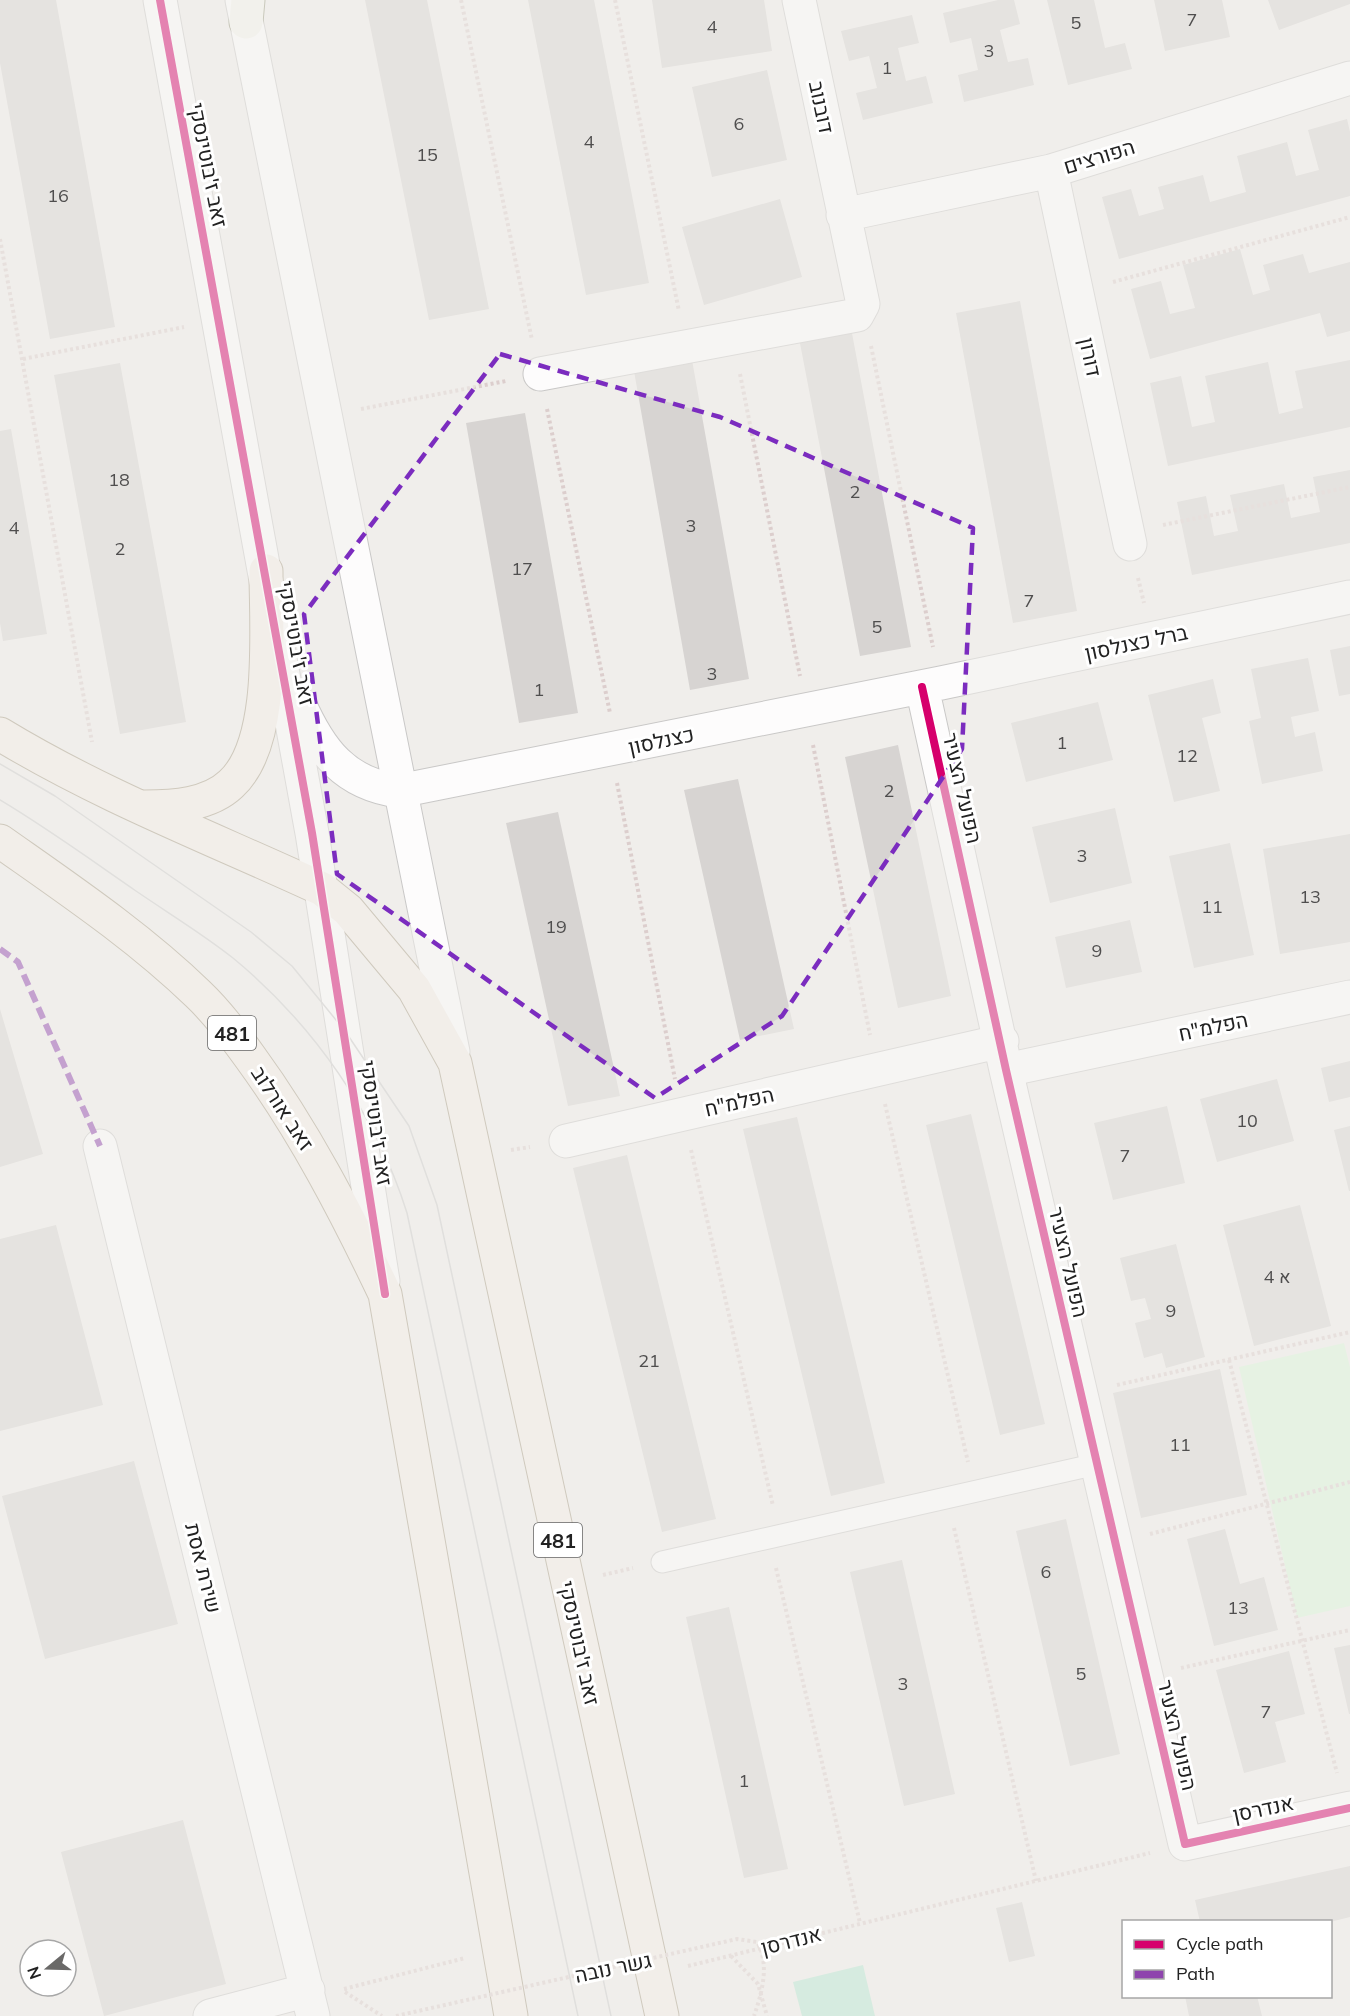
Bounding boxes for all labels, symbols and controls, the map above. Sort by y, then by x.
house number: 7 [1187,8,1197,31]
house number: 5 [1071,11,1082,34]
house number: 4 [707,15,718,38]
house number: 3 [984,39,994,62]
house number: 1 [882,56,892,79]
street label: דובנוב [804,78,840,136]
street label: זאב ז'בוטינסקי [184,100,234,230]
house number: 6 [734,112,744,135]
house number: 4 [584,130,595,153]
street label: הפורצים [1060,133,1138,179]
house number: 15 [416,143,438,166]
house number: 16 [47,184,69,207]
street label: דורון [1074,335,1108,379]
house number: 18 [108,468,130,491]
house number: 2 [850,480,860,503]
house number: 3 [686,514,696,537]
house number: 4 [9,516,20,539]
house number: 2 [115,537,125,560]
house number: 17 [511,557,533,580]
street label: זאב ז'בוטינסקי [273,578,321,708]
house number: 7 [1024,589,1034,612]
house number: 5 [872,615,883,638]
street label: ברל כצנלסון [1082,618,1190,666]
house number: 3 [707,662,717,685]
house number: 1 [534,678,544,701]
street label: כצנלסון [626,720,696,760]
street label: הפועל הצעיר [938,730,988,846]
house number: 1 [1057,731,1067,754]
house number: 12 [1176,744,1198,767]
house number: 2 [884,779,894,802]
house number: 3 [1077,844,1087,867]
house number: 13 [1299,885,1321,908]
house number: 11 [1201,895,1223,918]
house number: 19 [545,915,567,938]
house number: 9 [1092,939,1102,962]
street label: הפלמ"ח [1176,1006,1250,1046]
road number: 481 [208,1016,256,1050]
street label: זאב ז'בוטינסקי [355,1059,399,1187]
street label: זאב אורלוב [246,1061,320,1155]
street label: הפלמ"ח [702,1080,776,1122]
house number: 10 [1236,1109,1258,1132]
house number: 7 [1120,1144,1130,1167]
street label: הפועל הצעיר [1044,1204,1094,1320]
house number: 4 א [1263,1265,1291,1288]
house number: 9 [1166,1299,1176,1322]
house number: 21 [638,1349,660,1372]
house number: 11 [1169,1433,1191,1456]
street label: שירת אסת [180,1520,228,1616]
road number: 481 [534,1523,582,1557]
house number: 6 [1041,1560,1051,1583]
street label: זאב ז'בוטינסקי [554,1578,606,1708]
house number: 13 [1227,1596,1249,1619]
house number: 5 [1076,1662,1087,1685]
house number: 3 [898,1672,908,1695]
street label: הפועל הצעיר [1153,1677,1203,1793]
house number: 7 [1261,1700,1271,1723]
house number: 1 [739,1769,749,1792]
street label: אנדרסן [1230,1789,1296,1827]
street label: אנדרסן [758,1920,824,1960]
legend [1122,1920,1332,1998]
text: Cycle path [1176,1932,1263,1955]
north arrow [18,1938,78,1998]
street label: גשר נובה [572,1946,654,1988]
text: Path [1176,1962,1215,1985]
text: N [22,1964,45,1982]

